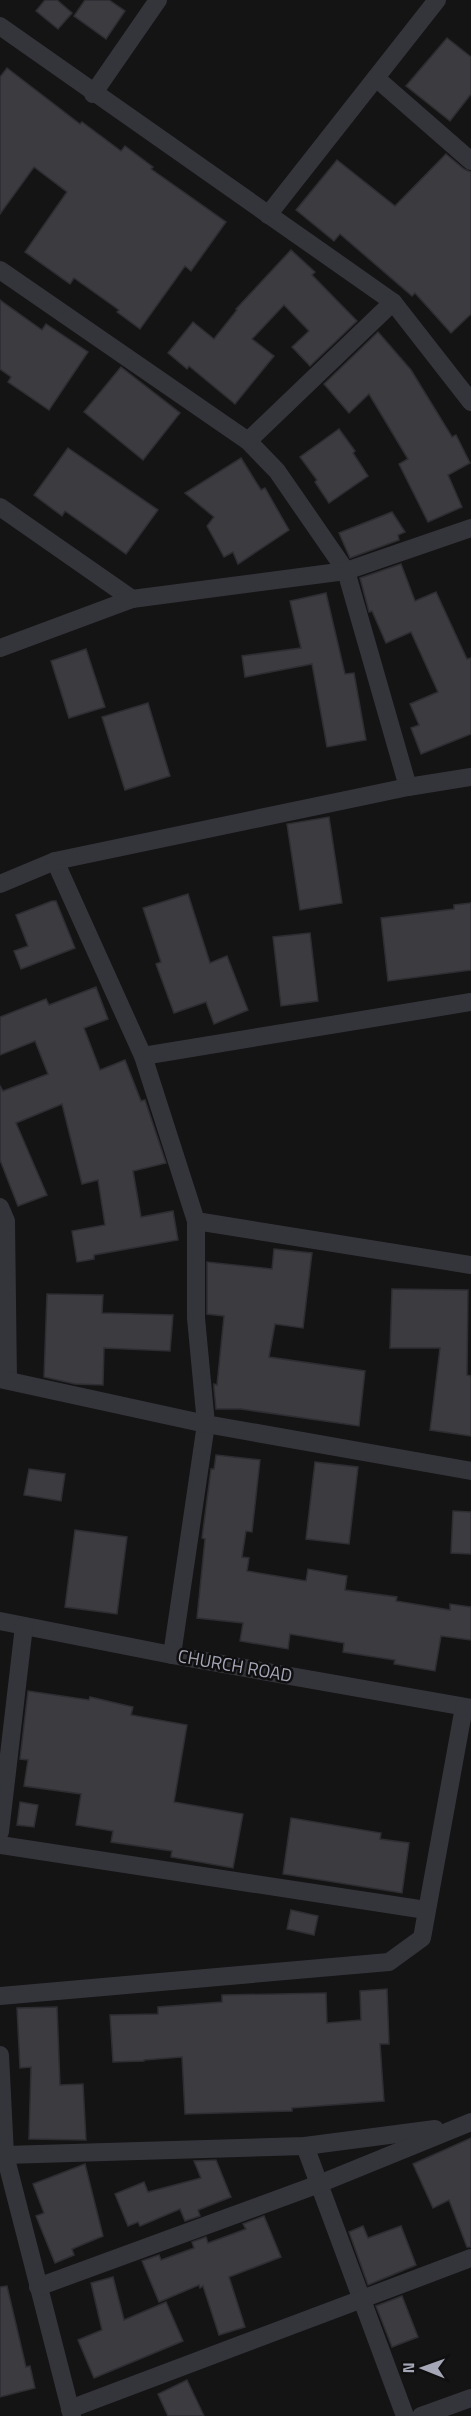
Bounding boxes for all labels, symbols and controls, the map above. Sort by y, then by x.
street label: CHURCH ROAD [176,1642,294,1689]
north arrow [393,2338,453,2398]
text: N [396,2362,420,2373]

